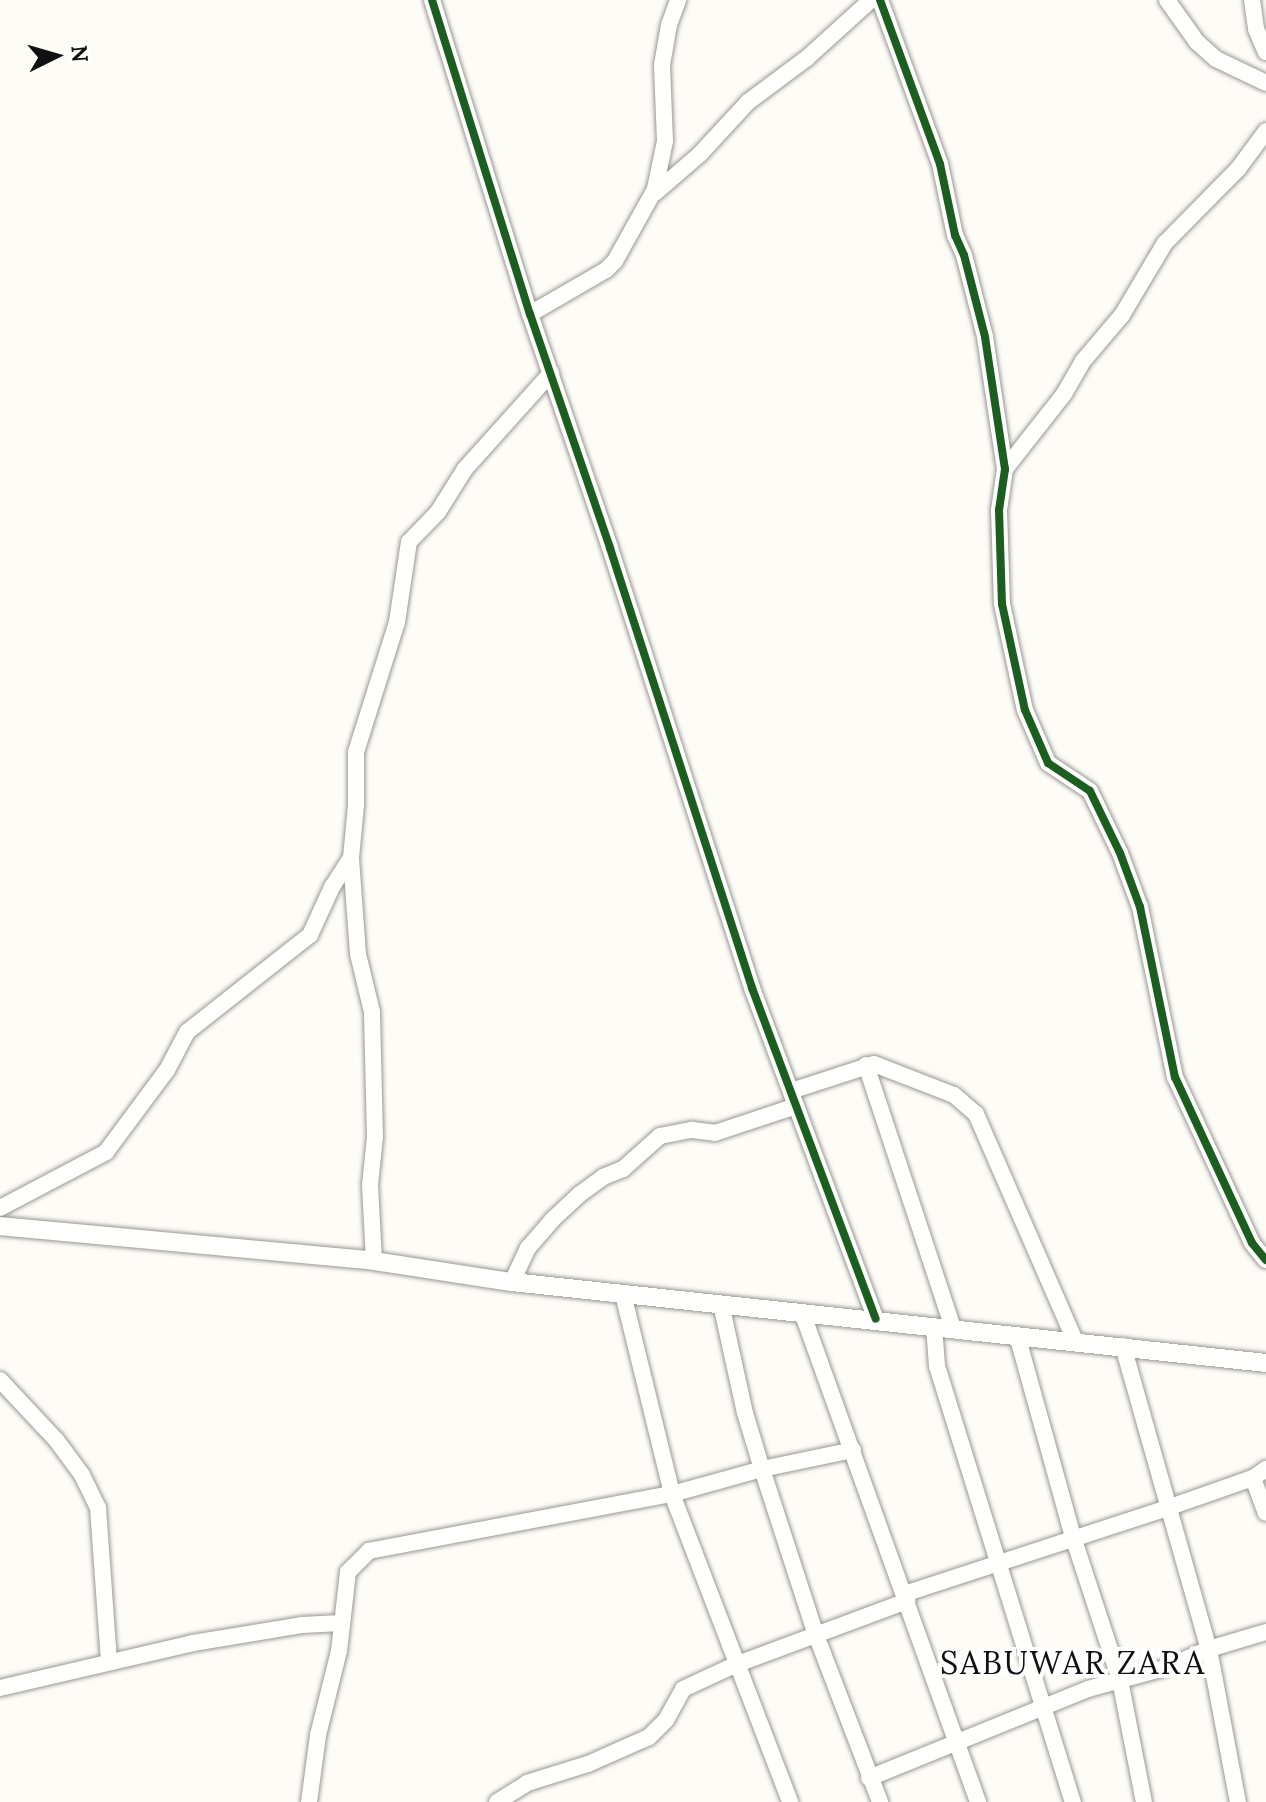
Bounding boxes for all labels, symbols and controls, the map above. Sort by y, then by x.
north arrow [16,16,96,96]
text: N [65,44,95,64]
district label: SABUWAR ZARA [940,1644,1206,1682]

